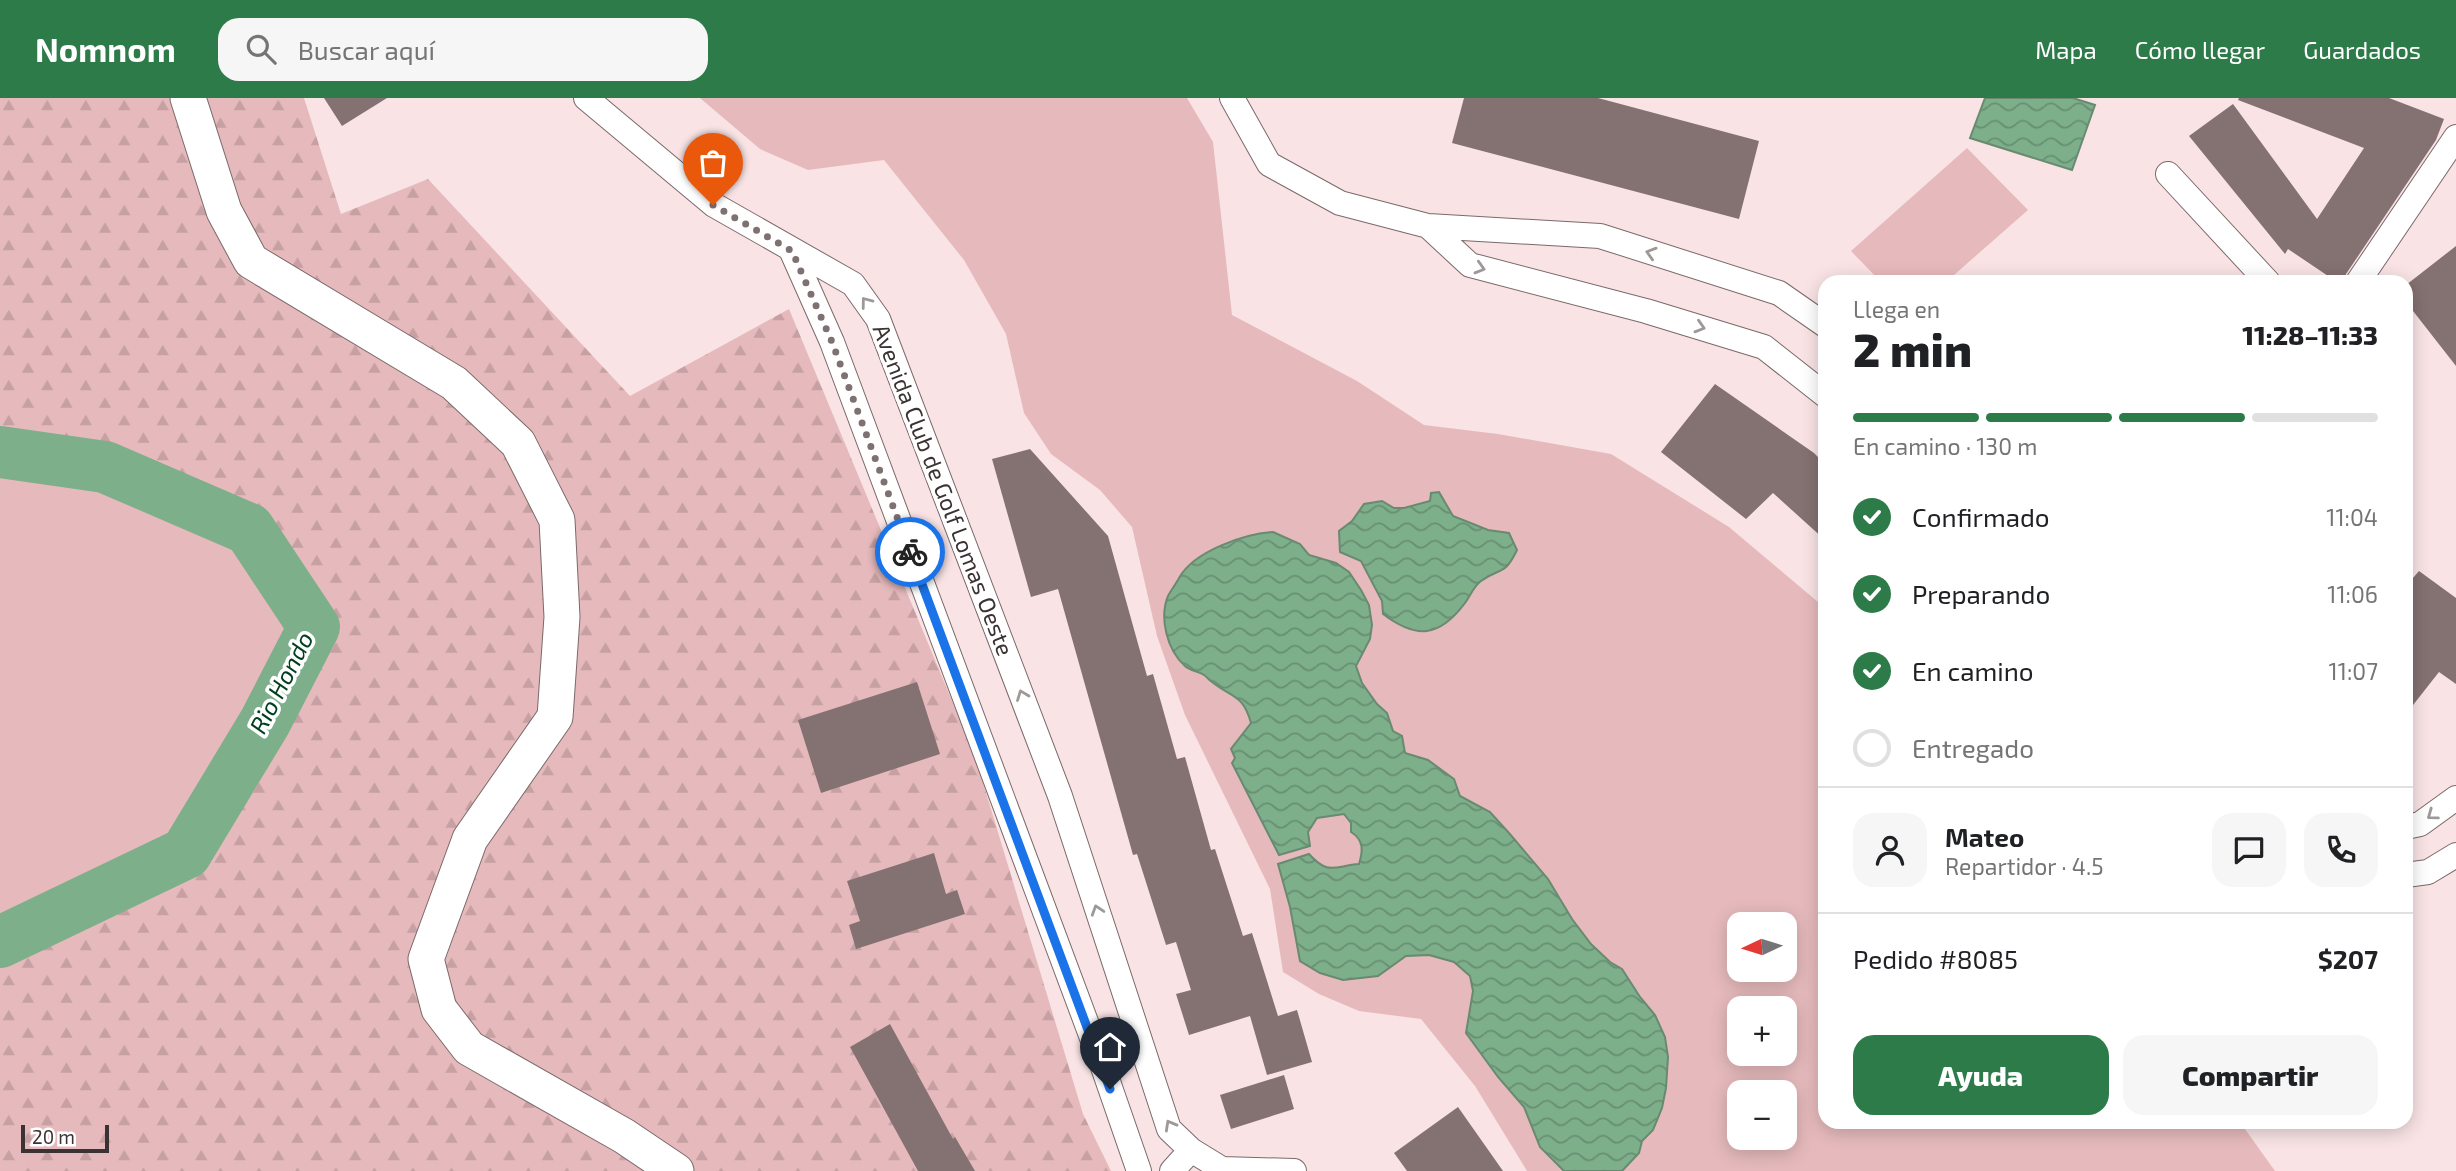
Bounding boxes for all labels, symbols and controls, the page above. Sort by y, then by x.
search box [218,18,708,81]
text: Nomnom [35,29,176,69]
icon: search [242,30,280,68]
text: Buscar aquí [298,34,435,65]
text: Mapa [2035,35,2097,64]
text: Cómo llegar [2135,35,2265,64]
text: Guardados [2303,35,2421,64]
pin [683,133,743,205]
icon: bag [694,144,732,182]
one-way arrow [1645,246,1657,261]
one-way arrow [1474,259,1486,274]
text: Llega en [1853,295,1940,323]
one-way arrow [862,297,874,310]
one-way arrow [1694,319,1706,334]
text: 11:28–11:33 [2242,319,2378,350]
street label: Avenida Club de Golf Lomas Oeste [868,320,1020,659]
text: 2 min [1853,321,1972,376]
text: En camino · 130 m [1853,432,2037,460]
icon: check [1853,498,1891,536]
text: Confirmado [1912,501,2050,532]
text: 11:04 [2326,503,2378,531]
courier [875,517,945,587]
icon: bike [891,533,929,571]
icon: check [1853,575,1891,613]
text: Preparando [1912,578,2050,609]
text: 11:06 [2327,580,2378,608]
water label: Rio Hondo [243,627,319,738]
icon: check [1853,652,1891,690]
text: En camino [1912,655,2034,686]
text: 11:07 [2329,657,2378,685]
one-way arrow [1016,690,1030,702]
text: Entregado [1912,732,2034,763]
one-way arrow [2427,807,2440,819]
button: person [1853,813,1927,887]
button: chat [2212,813,2286,887]
button: phone [2304,813,2378,887]
text: Mateo [1945,821,2024,852]
text: Repartidor · 4.5 [1945,852,2104,880]
one-way arrow [1091,904,1105,916]
north arrow [1727,912,1797,982]
map controls [1727,912,1797,1150]
text: Pedido #8085 [1853,943,2018,974]
text: $207 [2318,943,2378,974]
button: + [1727,996,1797,1066]
pin [1080,1017,1140,1089]
icon: home [1091,1028,1129,1066]
button: Ayuda [1853,1035,2109,1115]
button: Compartir [2123,1035,2378,1115]
button: − [1727,1080,1797,1150]
one-way arrow [1165,1119,1178,1132]
scale bar [21,1122,108,1154]
text: 20 m [32,1125,75,1148]

